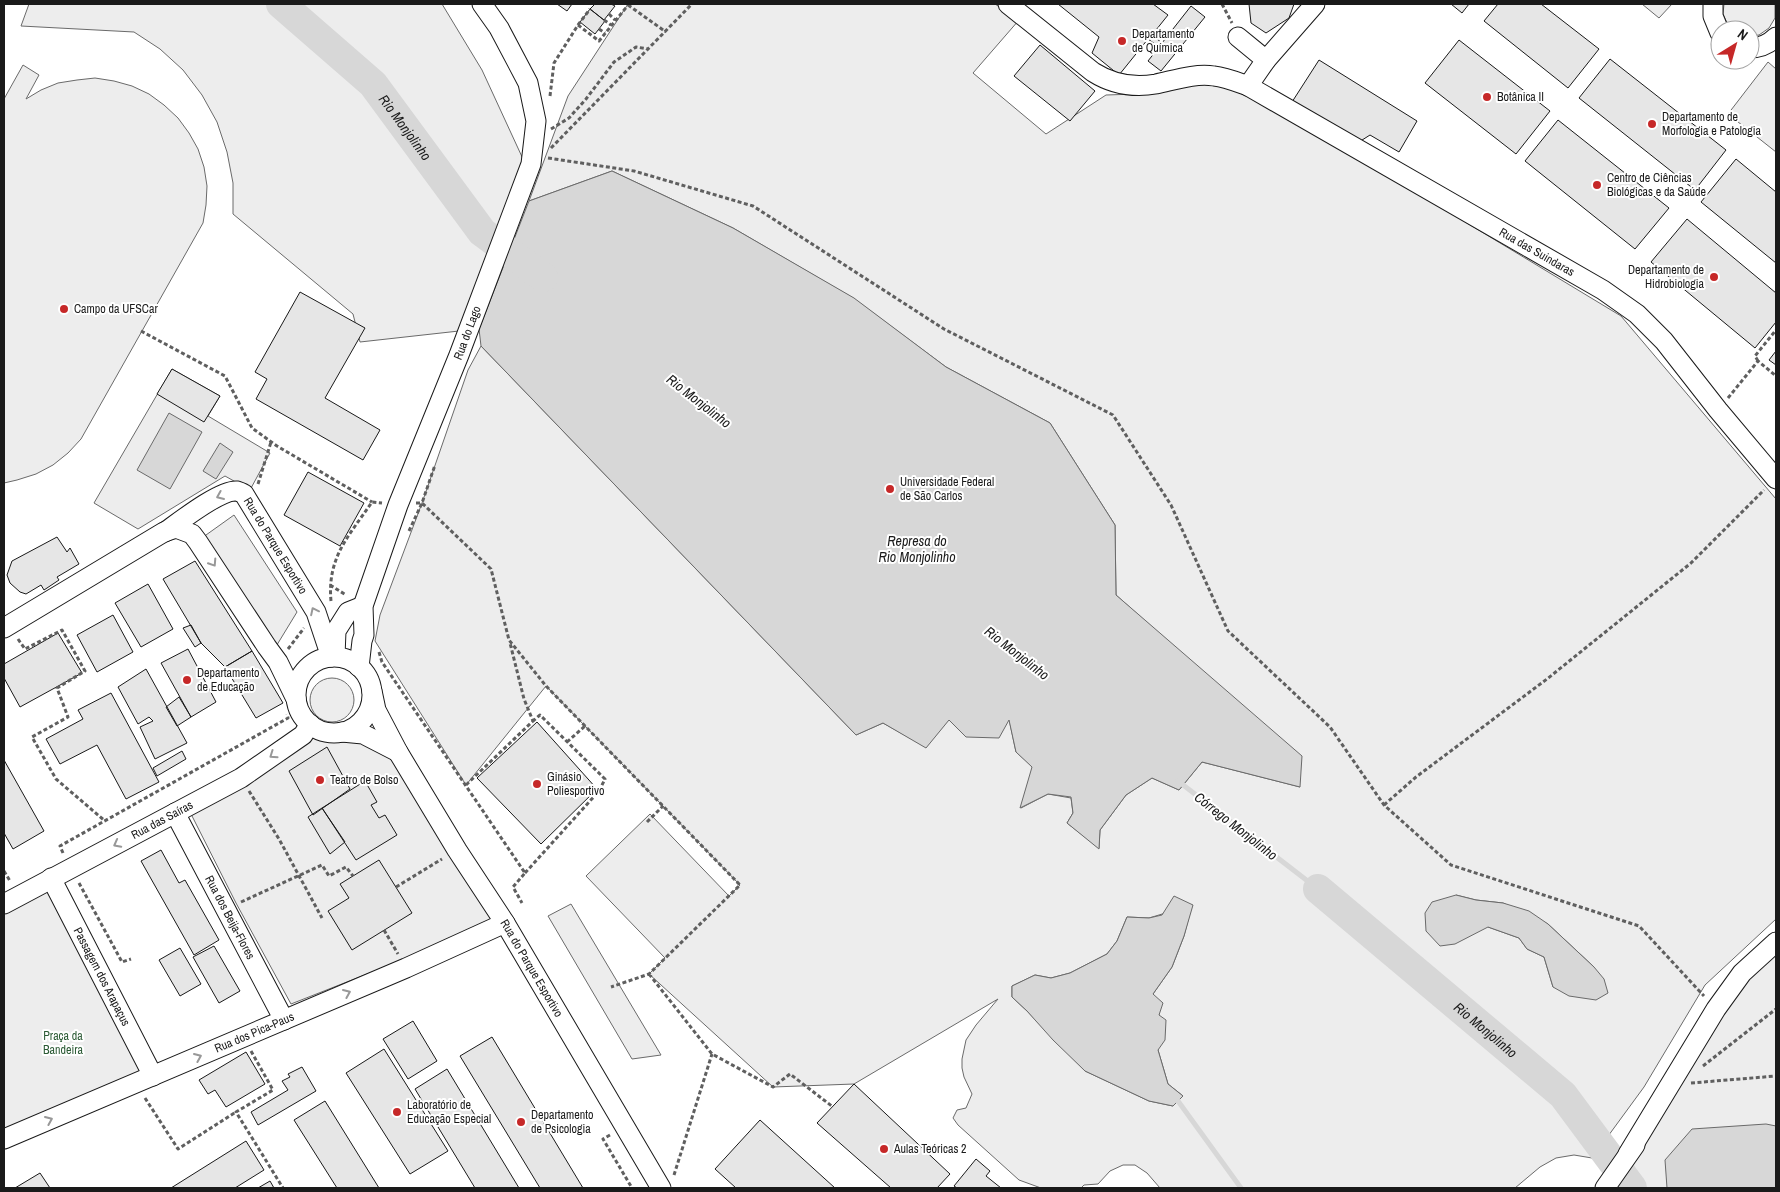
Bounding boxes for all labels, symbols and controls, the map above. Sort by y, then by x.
north arrow [1710,20,1760,70]
text: N [1734,25,1752,44]
place label: Departamento de Química [1132,26,1194,56]
marker: Departamento de Química [1116,35,1128,47]
place label: Botânica II [1497,89,1544,105]
water label: Rio Monjolinho [375,91,435,164]
marker: Botânica II [1481,91,1493,103]
place label: Departamento de Morfologia e Patologia [1662,109,1762,139]
marker: Departamento de Morfologia e Patologia [1646,118,1658,130]
place label: Centro de Ciências Biológicas e da Saúde [1607,170,1706,200]
marker: Centro de Ciências Biológicas e da Saúde [1591,179,1603,191]
street label: Rua das Suindaras [1496,224,1577,280]
place label: Departamento de Hidrobiologia [1628,262,1705,292]
marker: Departamento de Hidrobiologia [1708,271,1720,283]
place label: Campo da UFSCar [74,301,158,317]
marker: Campo da UFSCar [58,303,70,315]
street label: Rua do Lago [450,304,485,362]
water label: Rio Monjolinho [663,370,735,432]
place label: Universidade Federal de São Carlos [900,474,994,504]
marker: Universidade Federal de São Carlos [884,483,896,495]
one-way arrow [216,489,225,500]
street label: Rua do Parque Esportivo [240,494,311,597]
water label: Represa do Rio Monjolinho [878,532,956,566]
one-way arrow [206,558,216,567]
one-way arrow [310,607,321,616]
water label: Rio Monjolinho [981,622,1053,684]
place label: Departamento de Educação [197,665,259,695]
marker: Departamento de Educação [181,674,193,686]
one-way arrow [269,749,279,758]
place label: Ginásio Poliesportivo [547,769,604,799]
place label: Teatro de Bolso [330,772,398,788]
marker: Teatro de Bolso [314,774,326,786]
marker: Ginásio Poliesportivo [531,778,543,790]
water label: Córrego Monjolinho [1191,788,1281,864]
street label: Rua das Saíras [128,797,196,843]
one-way arrow [113,838,122,848]
street label: Rua dos Beija-Flores [201,873,259,962]
street label: Rua do Parque Esportivo [497,916,567,1020]
street label: Passagem dos Arapaçus [70,925,134,1029]
one-way arrow [343,988,351,998]
water label: Rio Monjolinho [1450,998,1521,1062]
street label: Rua dos Pica-Paus [212,1009,297,1057]
park label: Praça da Bandeira [43,1028,83,1058]
one-way arrow [193,1052,202,1063]
place label: Laboratório de Educação Especial [407,1097,491,1127]
marker: Laboratório de Educação Especial [391,1106,403,1118]
place label: Departamento de Psicologia [531,1107,593,1137]
one-way arrow [44,1116,53,1127]
marker: Departamento de Psicologia [515,1116,527,1128]
place label: Aulas Teóricas 2 [893,1141,967,1157]
marker: Aulas Teóricas 2 [878,1143,890,1155]

